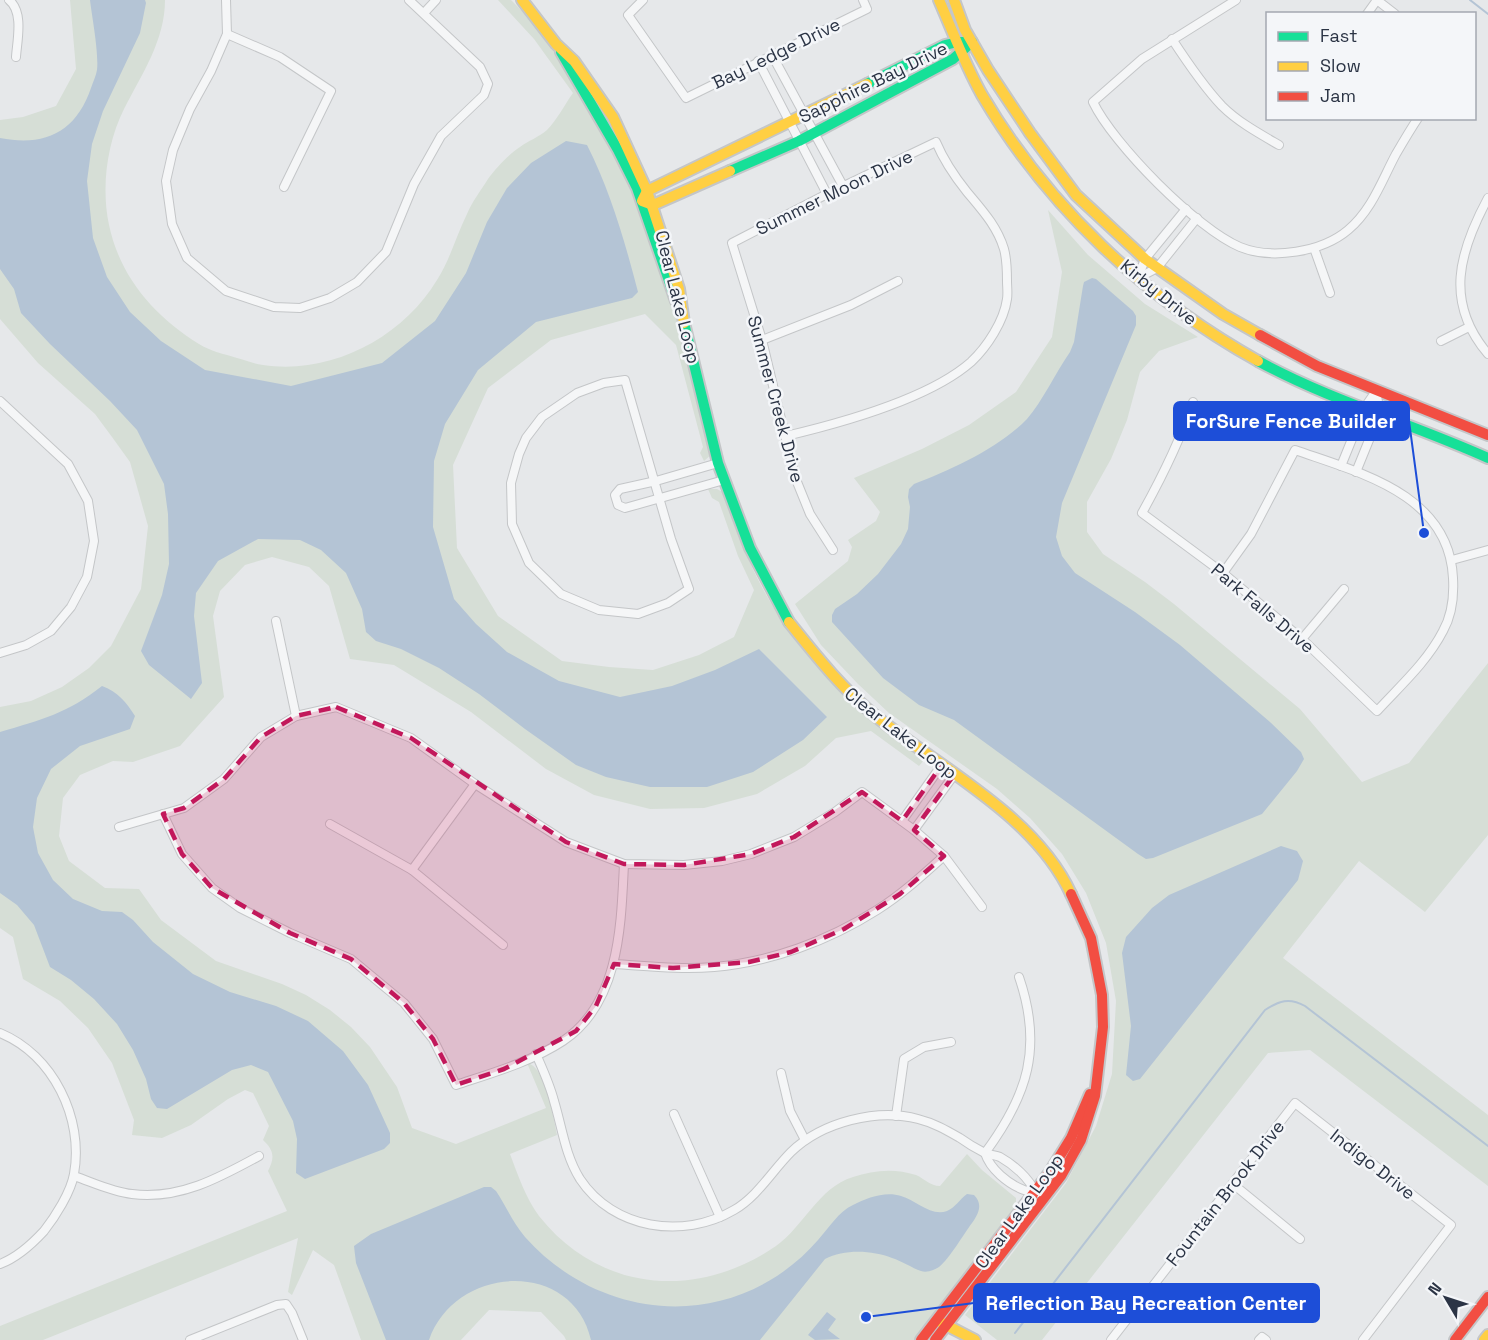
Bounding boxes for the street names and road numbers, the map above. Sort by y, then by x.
street label: Bay Ledge Drive [708,12,844,94]
street label: Sapphire Bay Drive [795,36,951,128]
street label: Summer Moon Drive [752,144,916,240]
street label: Clear Lake Loop [650,228,706,366]
street label: Kirby Drive [1116,254,1202,330]
street label: Summer Creek Drive [743,313,809,485]
street label: Park Falls Drive [1207,558,1319,658]
street label: Clear Lake Loop [840,682,962,784]
street label: Fountain Brook Drive [1161,1115,1289,1271]
street label: Indigo Drive [1326,1124,1420,1204]
street label: Clear Lake Loop [970,1149,1068,1273]

